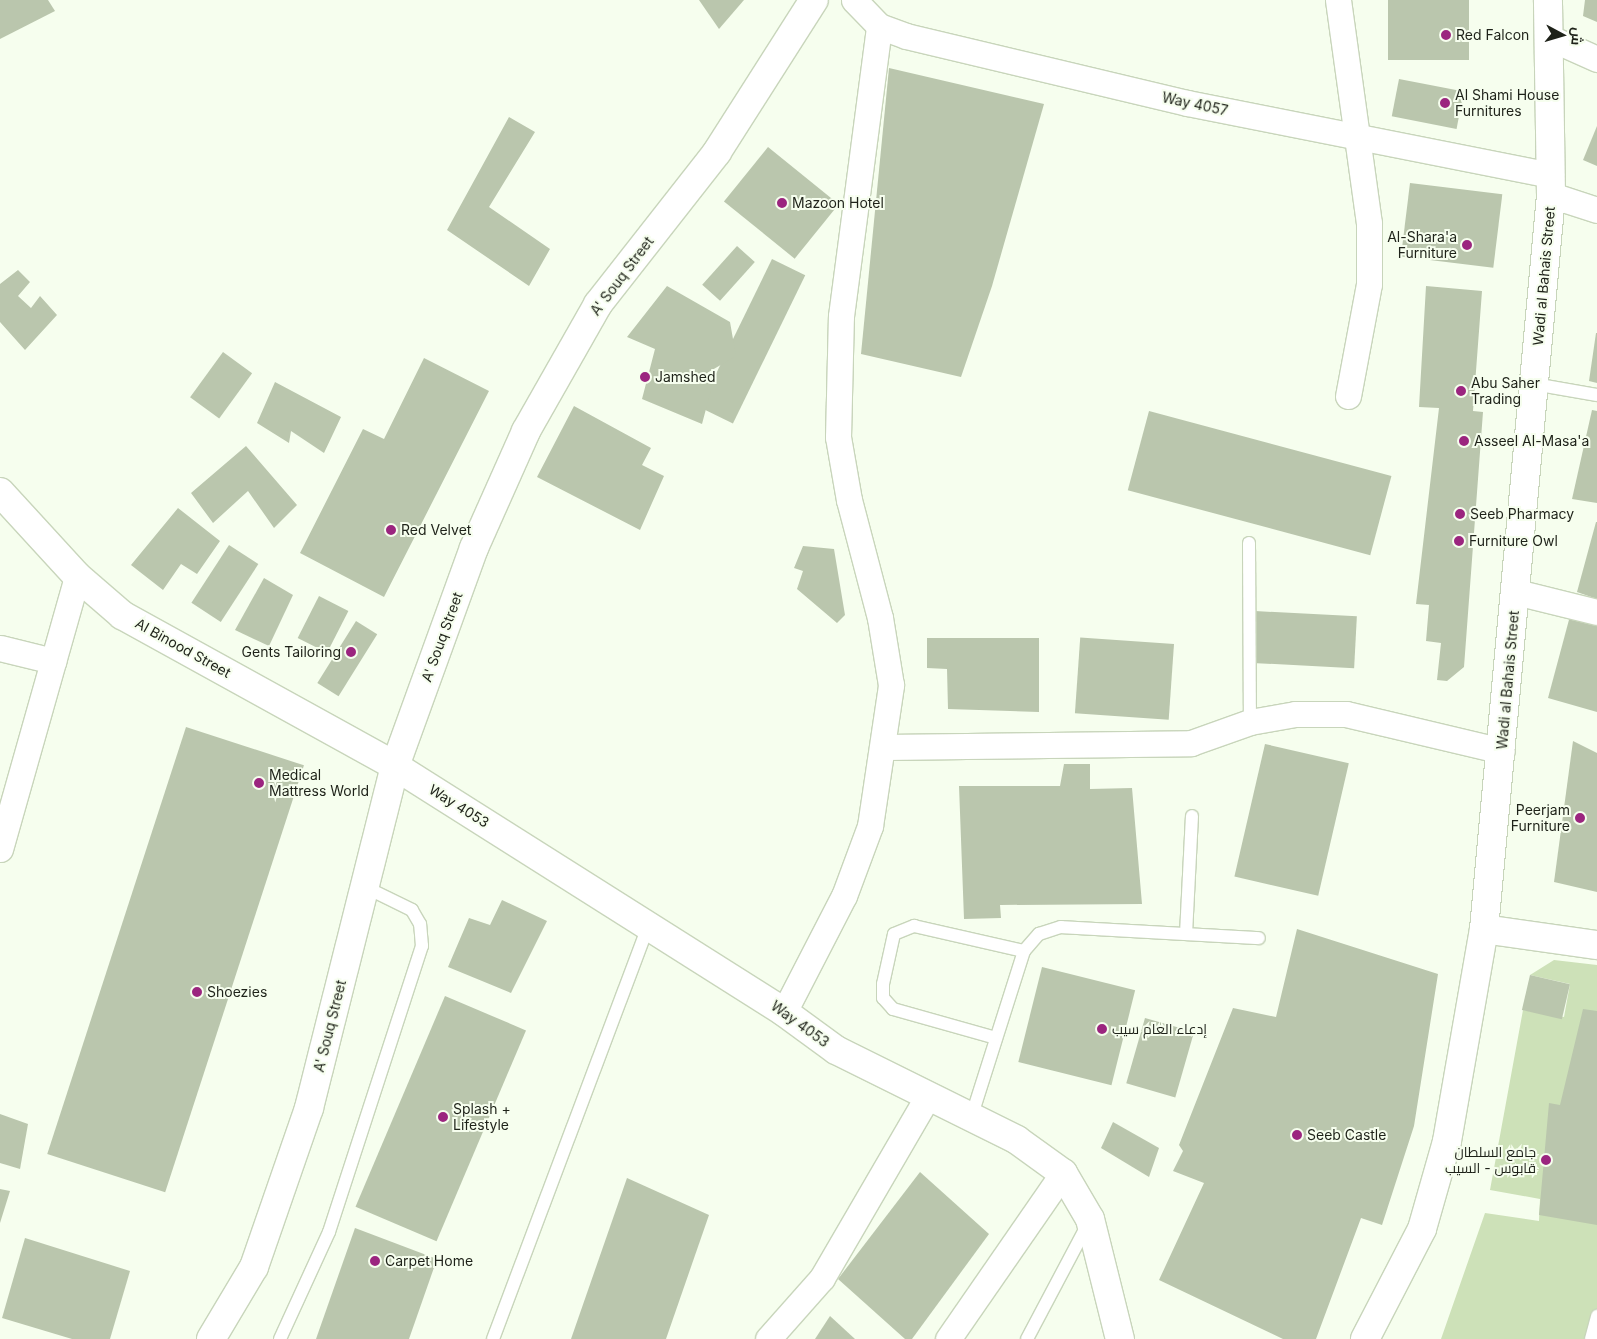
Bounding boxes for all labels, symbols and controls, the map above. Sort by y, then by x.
north arrow [1537,10,1587,60]
place label: Red Falcon [1456,27,1529,43]
text: ش [1568,27,1587,46]
marker: Red Falcon [1440,29,1452,41]
place label: Al Shami House Furnitures [1455,87,1559,120]
street label: Way 4057 [1161,89,1229,119]
marker: Al Shami House Furnitures [1439,97,1451,109]
place label: Mazoon Hotel [792,195,884,211]
marker: Mazoon Hotel [776,197,788,209]
street label: Wadi al Bahais Street [1530,206,1558,346]
place label: Al-Shara'a Furniture [1387,229,1457,262]
street label: A' Souq Street [587,233,657,319]
marker: Al-Shara'a Furniture [1461,239,1473,251]
place label: Jamshed [655,369,716,385]
marker: Jamshed [639,371,651,383]
place label: Abu Saher Trading [1471,375,1540,408]
marker: Abu Saher Trading [1455,385,1467,397]
place label: Asseel Al-Masa'a [1474,433,1589,449]
marker: Asseel Al-Masa'a [1458,435,1470,447]
place label: Seeb Pharmacy [1470,506,1574,522]
marker: Seeb Pharmacy [1454,508,1466,520]
place label: Red Velvet [401,522,471,538]
marker: Red Velvet [385,524,397,536]
place label: Furniture Owl [1469,533,1558,549]
marker: Furniture Owl [1453,535,1465,547]
street label: A' Souq Street [418,590,466,684]
street label: Wadi al Bahais Street [1494,610,1522,750]
street label: Al Binood Street [132,615,234,681]
place label: Gents Tailoring [242,644,341,660]
marker: Gents Tailoring [345,646,357,658]
place label: Medical Mattress World [269,767,369,800]
marker: Medical Mattress World [253,777,265,789]
street label: Way 4053 [426,781,492,831]
place label: Peerjam Furniture [1511,802,1570,834]
marker: Peerjam Furniture [1574,812,1586,824]
street label: A' Souq Street [310,978,350,1074]
place label: Shoezies [207,984,267,1000]
marker: Shoezies [191,986,203,998]
street label: Way 4053 [768,997,832,1051]
place label: إدعاء العام سيب [1112,1021,1207,1037]
marker: إدعاء العام سيب [1096,1023,1108,1035]
place label: Splash + Lifestyle [453,1101,511,1134]
marker: Splash + Lifestyle [437,1111,449,1123]
place label: Seeb Castle [1307,1127,1386,1143]
marker: Seeb Castle [1291,1129,1303,1141]
place label: جامع السلطان قابوس - السيب [1445,1144,1536,1176]
marker: جامع السلطان قابوس - السيب [1540,1154,1552,1166]
place label: Carpet Home [385,1253,473,1269]
marker: Carpet Home [369,1255,381,1267]

